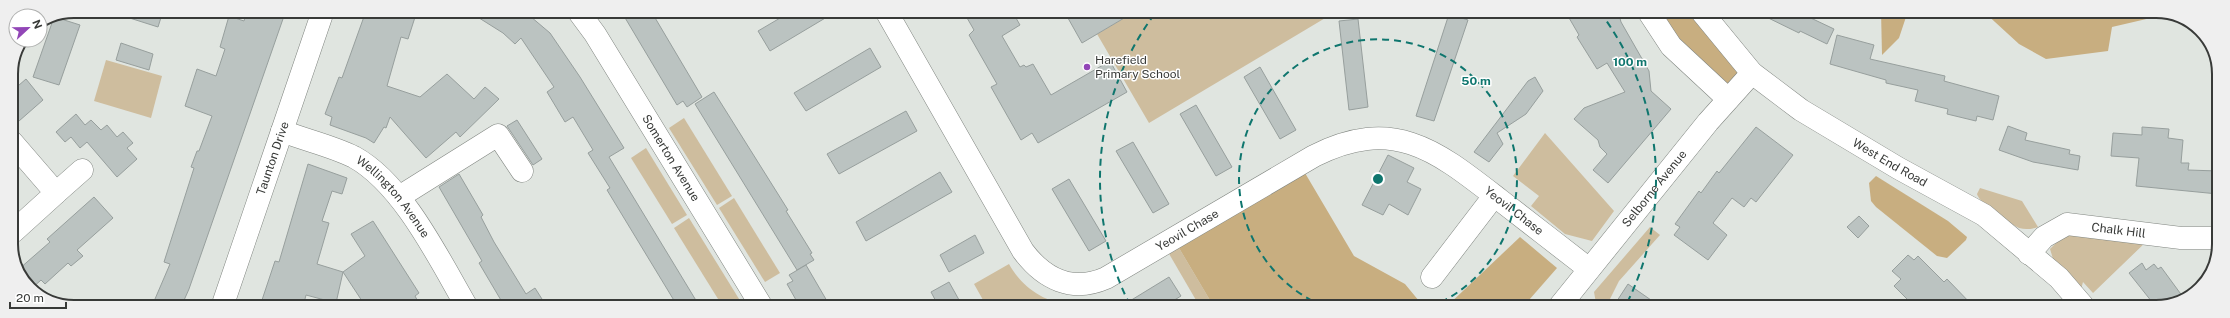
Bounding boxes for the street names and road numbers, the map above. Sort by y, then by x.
street label: Somerton Avenue [639,112,703,204]
street label: Taunton Drive [254,120,292,197]
street label: West End Road [1850,135,1930,190]
street label: Selborne Avenue [1619,147,1690,230]
street label: Wellington Avenue [354,153,432,241]
street label: Yeovil Chase [1482,184,1546,238]
street label: Yeovil Chase [1153,206,1221,254]
street label: Chalk Hill [2091,220,2147,241]

